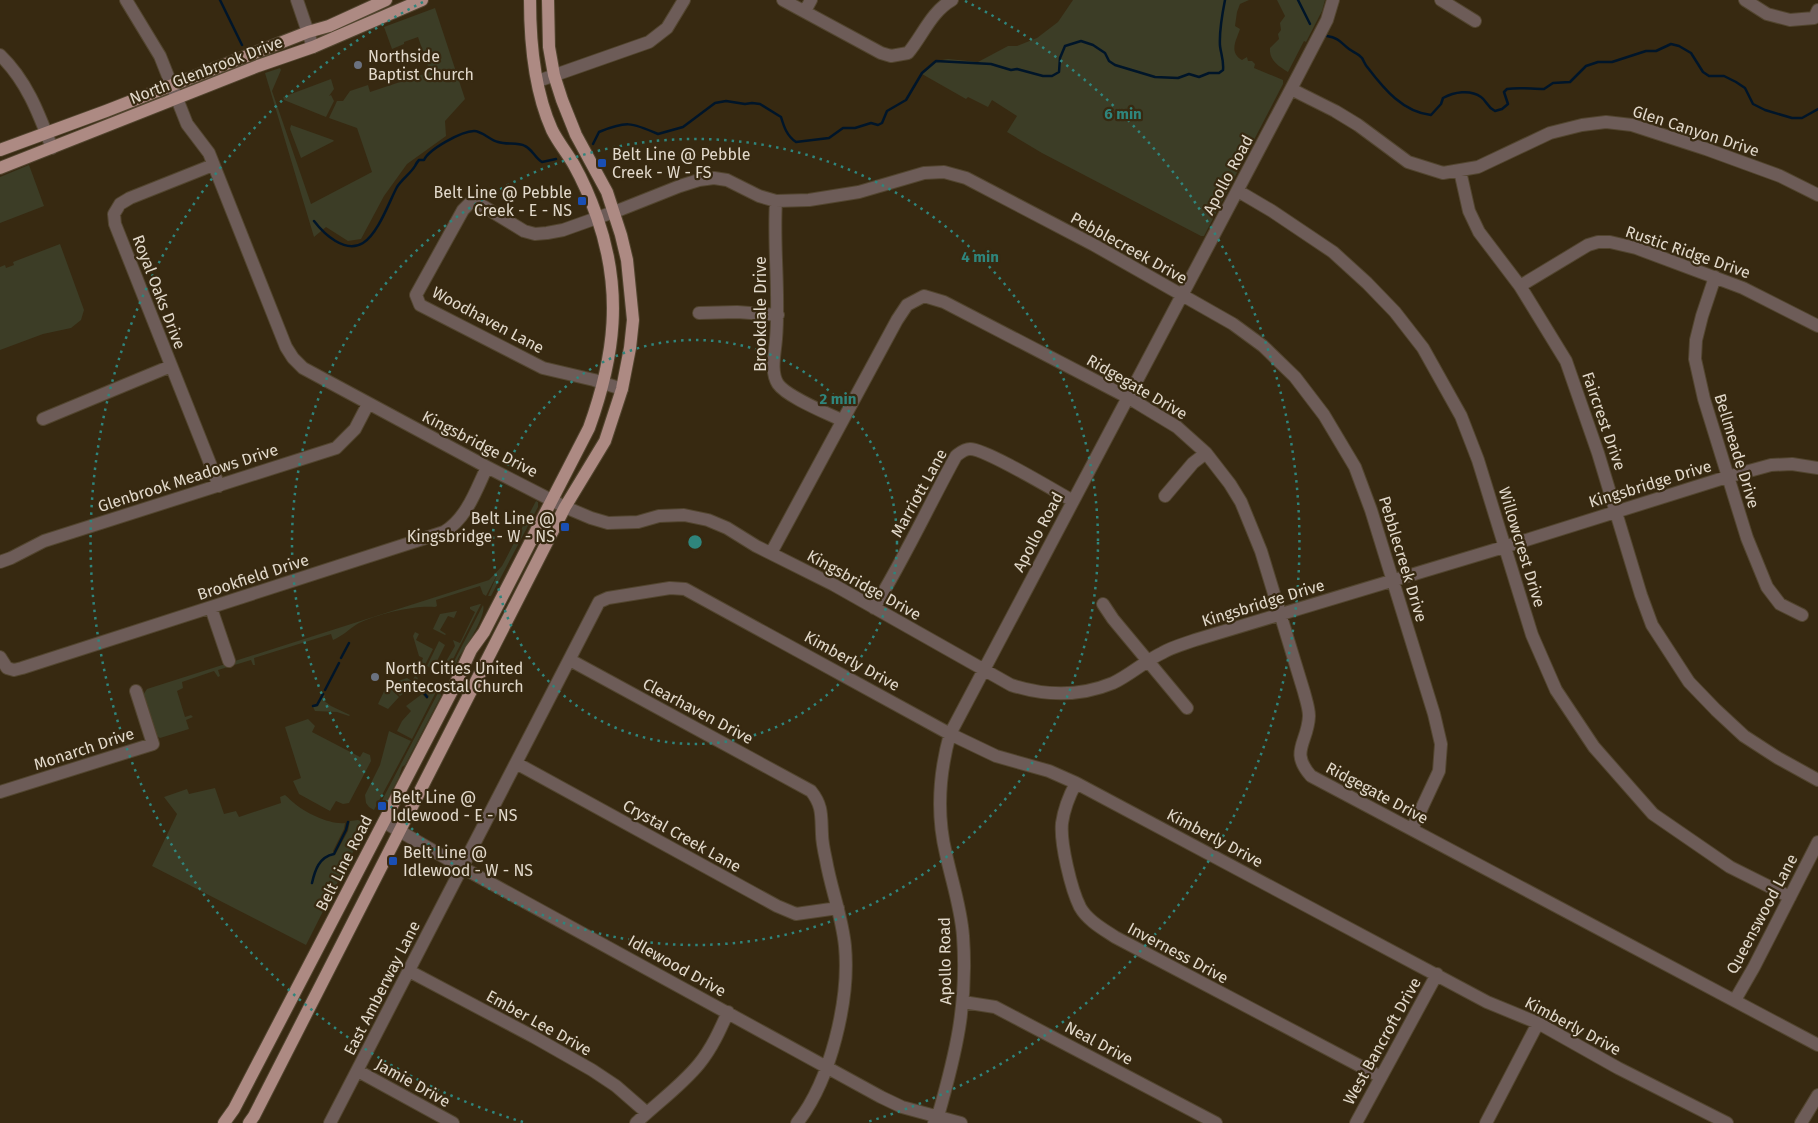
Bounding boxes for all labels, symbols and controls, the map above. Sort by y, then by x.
street label: North Glenbrook Drive [127,32,285,108]
place label: Northside Baptist Church [368,47,474,84]
marker: Northside Baptist Church [352,59,364,71]
street label: Glen Canyon Drive [1630,102,1762,160]
text: 6 min [1104,105,1142,123]
street label: Apollo Road [1199,132,1257,218]
place label: Belt Line @ Pebble Creek - W - FS [612,145,750,182]
marker: Belt Line @ Pebble Creek - W - FS [596,157,608,169]
place label: Belt Line @ Pebble Creek - E - NS [434,183,572,220]
marker: Belt Line @ Pebble Creek - E - NS [576,195,588,207]
street label: Pebblecreek Drive [1067,208,1191,288]
street label: Rustic Ridge Drive [1623,222,1753,282]
street label: Royal Oaks Drive [128,232,190,352]
text: 4 min [961,248,999,266]
street label: Brookdale Drive [751,256,770,372]
street label: Woodhaven Lane [429,283,547,357]
street label: Ridgegate Drive [1083,350,1191,424]
street label: Faircrest Drive [1578,369,1630,473]
text: 2 min [820,390,856,408]
street label: Bellmeade Drive [1711,391,1763,511]
street label: Kingsbridge Drive [419,407,541,481]
street label: Glenbrook Meadows Drive [95,440,281,516]
street label: Marriott Lane [887,446,951,540]
street label: Kingsbridge Drive [1586,456,1714,512]
street label: Willowcrest Drive [1495,484,1549,610]
street label: Apollo Road [1009,489,1067,575]
street label: Pebblecreek Drive [1375,494,1431,624]
place label: Belt Line @ Kingsbridge - W - NS [407,509,555,546]
marker: Belt Line @ Kingsbridge - W - NS [559,521,571,533]
centre of rings [686,533,704,551]
street label: Kingsbridge Drive [804,546,924,624]
street label: Brookfield Drive [195,550,311,604]
street label: Kingsbridge Drive [1199,575,1327,631]
street label: Kimberly Drive [801,627,903,695]
place label: North Cities United Pentecostal Church [385,659,524,696]
marker: North Cities United Pentecostal Church [369,671,381,683]
street label: Clearhaven Drive [640,674,756,748]
street label: Monarch Drive [31,724,137,774]
street label: Ridgegate Drive [1323,758,1431,828]
place label: Belt Line @ Idlewood - E - NS [392,788,518,825]
street label: Crystal Creek Lane [620,796,744,876]
marker: Belt Line @ Idlewood - E - NS [376,800,388,812]
street label: Kimberly Drive [1164,805,1266,871]
street label: Belt Line Road [312,812,376,914]
place label: Belt Line @ Idlewood - W - NS [403,843,533,880]
street label: Queenswood Lane [1722,851,1802,977]
marker: Belt Line @ Idlewood - W - NS [387,855,399,867]
street label: Apollo Road [935,917,955,1005]
street label: East Amberway Lane [340,918,424,1058]
street label: Inverness Drive [1124,918,1232,988]
street label: Idlewood Drive [625,931,729,1001]
street label: West Bancroft Drive [1339,974,1425,1108]
street label: Ember Lee Drive [483,986,595,1060]
street label: Kimberly Drive [1522,993,1624,1059]
street label: Neal Drive [1062,1017,1136,1069]
street label: Jamie Drive [372,1055,454,1111]

